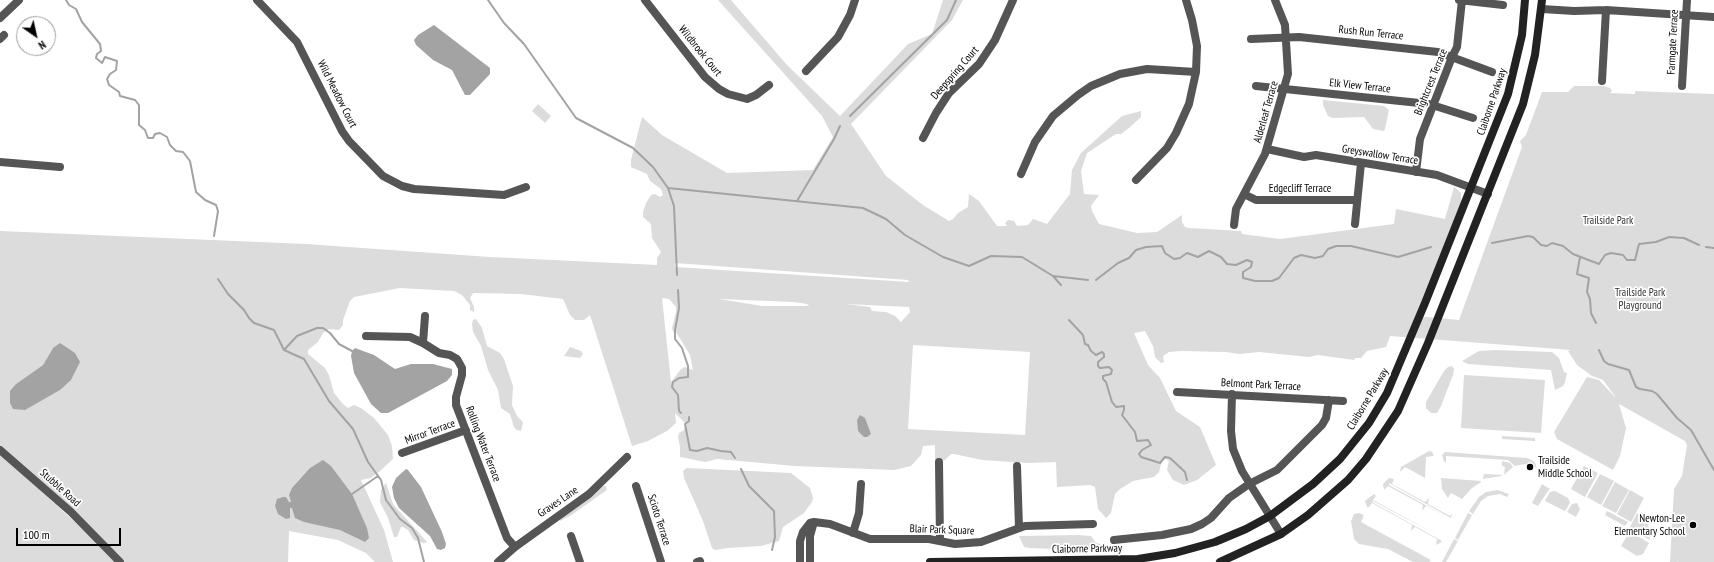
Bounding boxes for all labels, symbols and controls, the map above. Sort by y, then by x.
street label: Farmgate Terrace [1665,9,1681,75]
north arrow [16,16,56,56]
street label: Wildbrook Court [676,23,724,79]
street label: Rush Run Terrace [1338,23,1404,43]
text: N [36,38,49,53]
street label: Deepspring Court [928,44,982,102]
street label: Brightcrest Terrace [1412,47,1450,117]
street label: Wild Meadow Court [314,58,360,130]
street label: Claiborne Parkway [1474,67,1510,137]
street label: Elk View Terrace [1329,76,1391,96]
street label: Alderleaf Terrace [1251,80,1281,144]
street label: Greyswallow Terrace [1341,142,1419,168]
street label: Edgecliff Terrace [1269,182,1331,196]
park label: Trailside Park [1583,214,1633,228]
park label: Trailside Park Playground [1615,286,1665,312]
street label: Claiborne Parkway [1344,366,1392,432]
street label: Belmont Park Terrace [1221,376,1301,394]
street label: Rolling Water Terrace [462,404,504,484]
street label: Mirror Terrace [403,417,457,447]
place label: Trailside Middle School [1538,454,1592,480]
marker: Trailside Middle School [1525,462,1535,472]
street label: Stubble Road [37,466,83,510]
street label: Graves Lane [535,484,581,520]
street label: Scioto Terrace [645,493,673,547]
place label: Newton-Lee Elementary School [1614,512,1685,538]
scale bar [18,520,123,546]
marker: Newton-Lee Elementary School [1688,520,1698,530]
street label: Blair Park Square [909,522,975,538]
text: 100 m [23,527,50,542]
street label: Claiborne Parkway [1052,542,1122,556]

